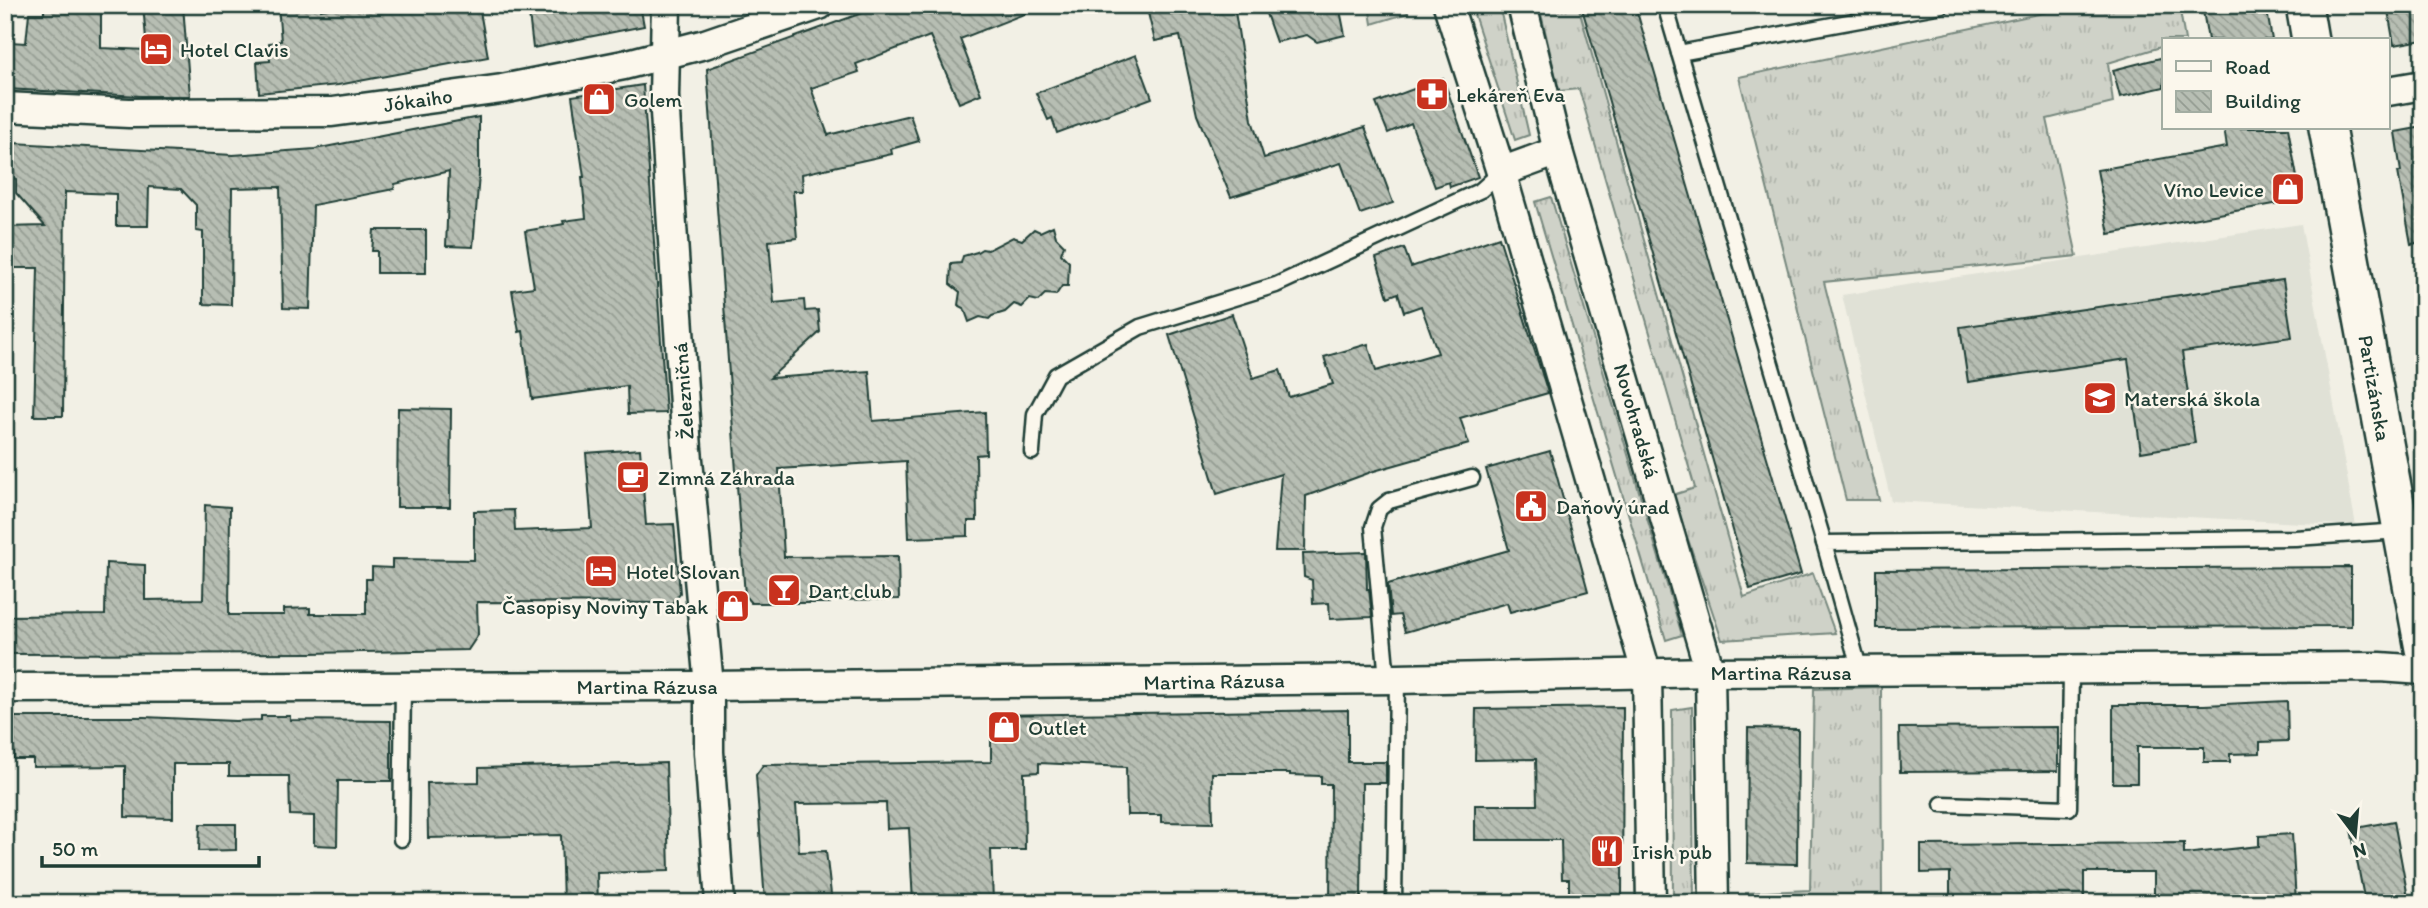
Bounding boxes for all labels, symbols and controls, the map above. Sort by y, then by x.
hotel icon: Hotel Clavis [137,30,175,68]
place label: Hotel Clavis [180,37,289,62]
legend [2162,38,2390,130]
text: Road [2225,54,2271,79]
pharmacy icon: Lekáreň Eva [1413,75,1451,113]
shop icon: Golem [580,80,618,118]
place label: Lekáreň Eva [1456,82,1565,107]
street label: Jókaiho [382,83,454,117]
place label: Golem [624,87,682,112]
text: Building [2225,88,2301,113]
shop icon: Víno Levice [2269,170,2307,208]
place label: Víno Levice [2164,177,2264,202]
street label: Partizánska [2353,333,2397,443]
street label: Železničná [667,342,699,440]
street label: Novohradská [1609,361,1665,481]
school or university icon: Materská škola [2081,379,2119,417]
place label: Materská škola [2124,386,2260,411]
cafe icon: Zimná Záhrada [614,458,652,496]
place label: Zimná Záhrada [658,465,795,490]
public building icon: Daňový úrad [1512,487,1550,525]
place label: Daňový úrad [1556,494,1670,519]
hotel icon: Hotel Slovan [582,552,620,590]
place label: Hotel Slovan [626,559,740,584]
bar icon: Dart club [765,571,803,609]
place label: Dart club [808,578,892,603]
shop icon: Časopisy Noviny Tabak [714,587,752,625]
place label: Časopisy Noviny Tabak [502,594,708,619]
street label: Martina Rázusa [1710,660,1852,685]
street label: Martina Rázusa [1143,667,1285,695]
street label: Martina Rázusa [576,674,718,699]
shop icon: Outlet [985,708,1023,746]
place label: Outlet [1028,715,1087,740]
north arrow [2320,800,2390,870]
scale bar [42,824,259,868]
restaurant icon: Irish pub [1588,832,1626,870]
text: 50 m [52,836,99,861]
text: N [2350,838,2369,864]
place label: Irish pub [1632,839,1712,864]

